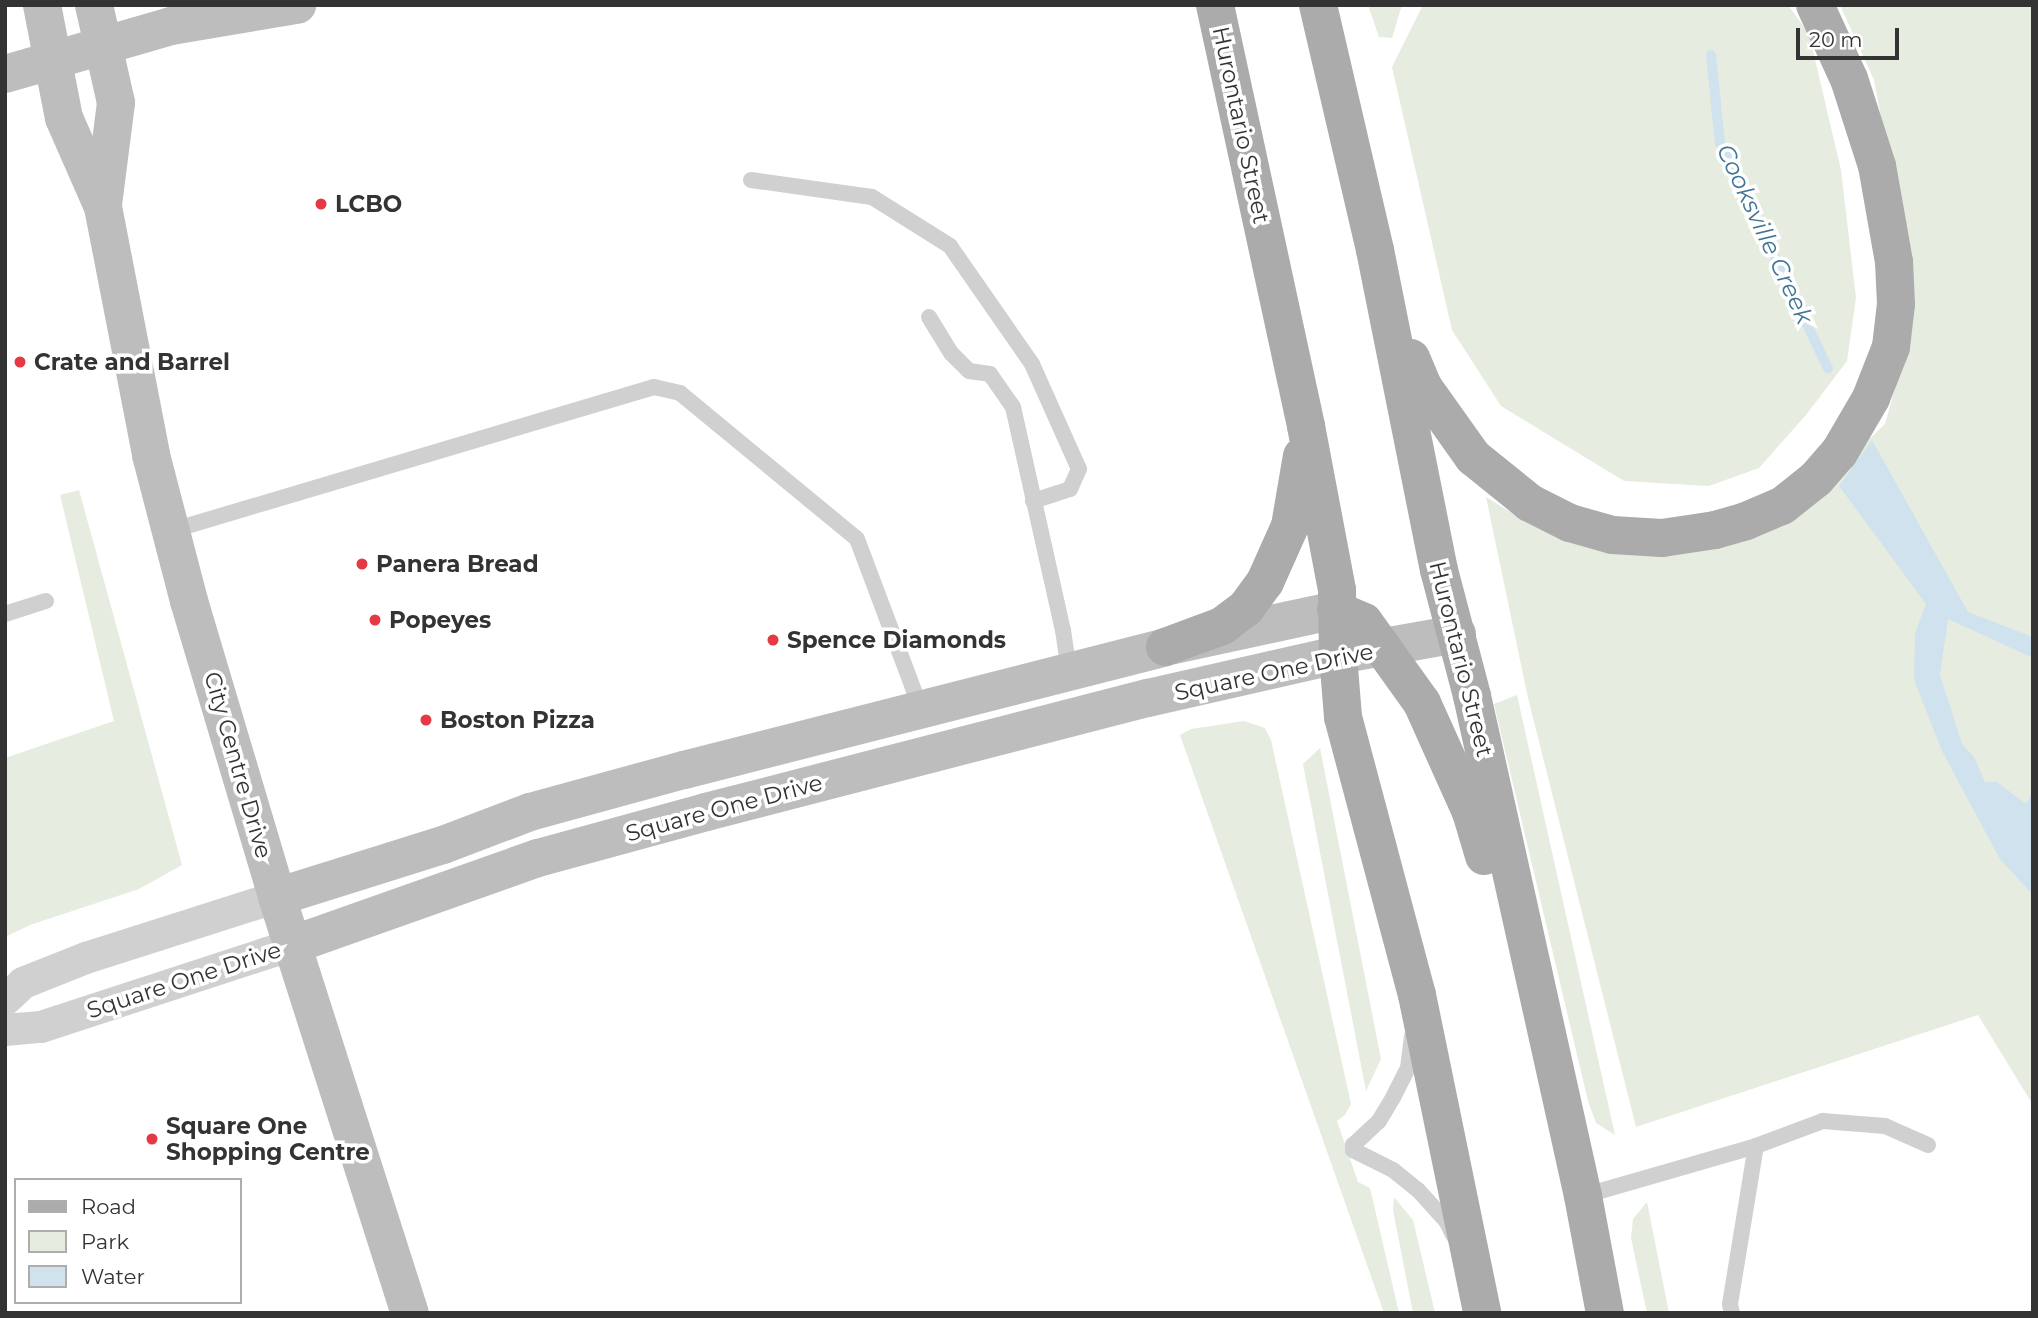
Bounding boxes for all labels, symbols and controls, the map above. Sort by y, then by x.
scale bar [1800,14,1903,58]
street label: Hurontario Street [1207,24,1275,226]
text: 20 m [1809,27,1863,52]
water label: Cooksville Creek [1711,139,1819,329]
place label: LCBO [335,190,402,218]
marker: LCBO [313,196,329,212]
place label: Crate and Barrel [34,348,230,376]
marker: Crate and Barrel [12,354,28,370]
place label: Panera Bread [376,550,539,578]
marker: Panera Bread [354,556,370,572]
street label: Hurontario Street [1423,558,1499,760]
place label: Popeyes [389,606,491,634]
marker: Popeyes [367,612,383,628]
place label: Spence Diamonds [787,626,1006,654]
marker: Spence Diamonds [765,632,781,648]
street label: Square One Drive [1172,637,1376,707]
street label: City Centre Drive [198,668,278,862]
place label: Boston Pizza [440,706,595,734]
marker: Boston Pizza [418,712,434,728]
street label: Square One Drive [623,768,825,848]
street label: Square One Drive [83,936,285,1024]
place label: Square One Shopping Centre [166,1112,370,1166]
marker: Square One Shopping Centre [144,1131,160,1147]
legend [14,1178,242,1304]
text: Road [81,1194,136,1219]
text: Park [81,1229,129,1254]
text: Water [81,1264,145,1289]

